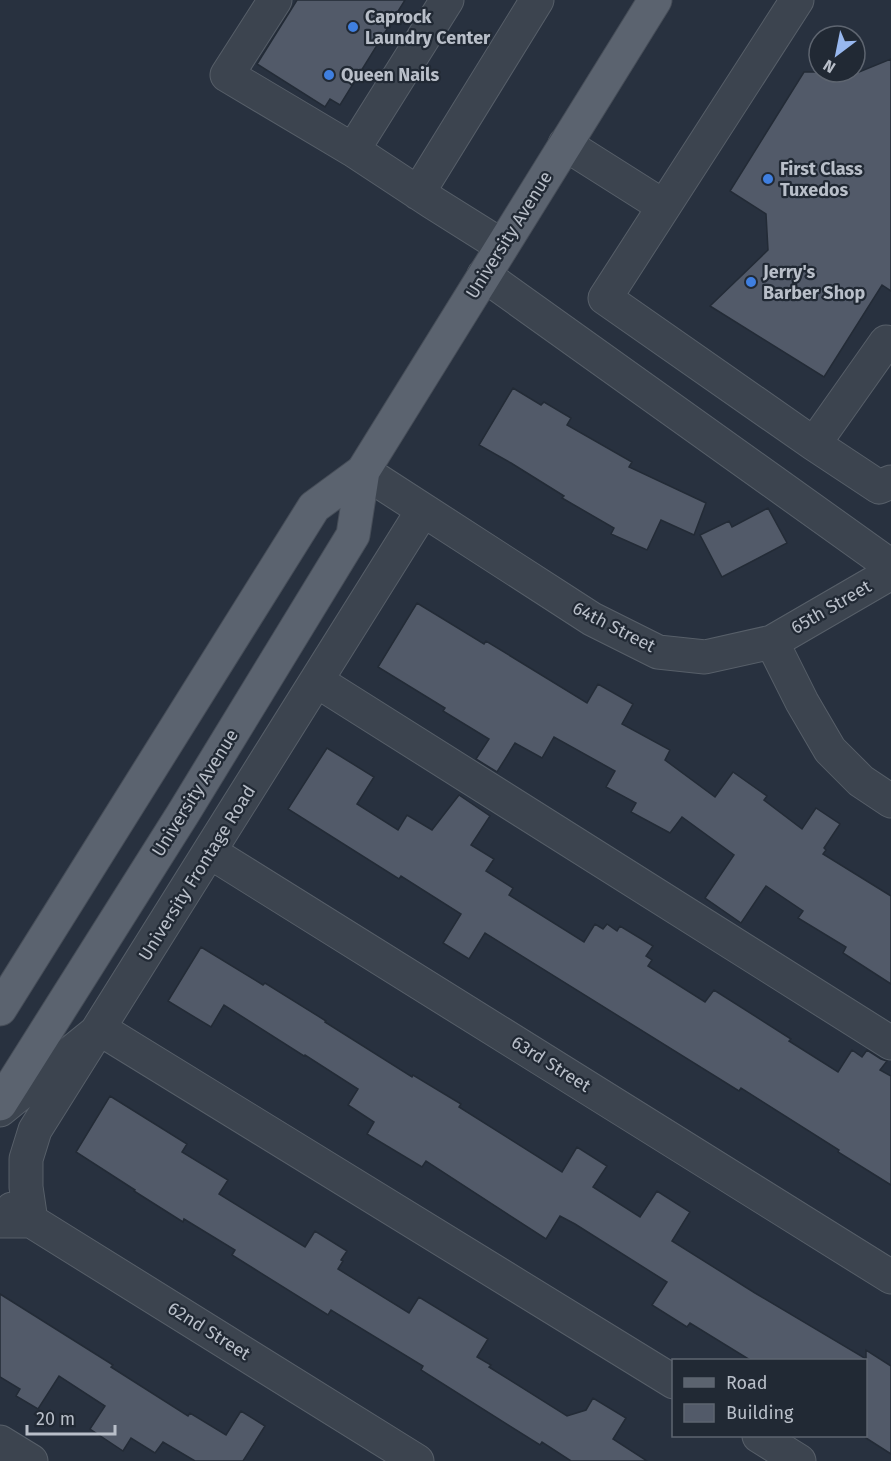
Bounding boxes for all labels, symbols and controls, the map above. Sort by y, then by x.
place label: Caprock Laundry Center [365,6,491,49]
marker: Caprock Laundry Center [346,20,360,34]
north arrow [807,24,867,84]
text: N [820,55,839,77]
place label: Queen Nails [341,64,439,86]
marker: Queen Nails [322,68,336,82]
place label: First Class Tuxedos [780,158,863,201]
street label: University Avenue [461,167,557,303]
marker: First Class Tuxedos [761,172,775,186]
place label: Jerry's Barber Shop [762,261,866,304]
marker: Jerry's Barber Shop [744,275,758,289]
street label: 65th Street [787,575,875,639]
street label: 64th Street [569,597,659,657]
street label: University Avenue [147,725,243,861]
street label: University Frontage Road [134,781,260,965]
street label: 63rd Street [507,1031,595,1097]
street label: 62nd Street [164,1297,255,1365]
legend [672,1359,867,1437]
text: Road [726,1372,768,1394]
scale bar [27,1398,116,1436]
text: Building [726,1402,794,1424]
text: 20 m [36,1408,75,1430]

